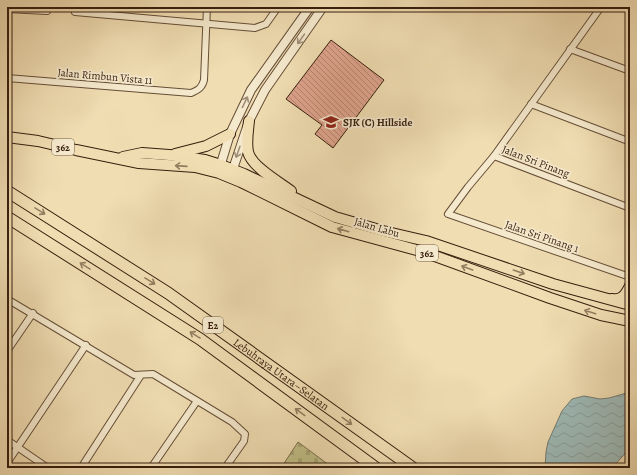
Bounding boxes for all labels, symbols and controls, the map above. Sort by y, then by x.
one-way arrow [297,33,305,44]
street label: Jalan Rimbun Vista 11 [57,65,153,88]
one-way arrow [242,97,249,109]
school or university icon: SJK (C) Hillside [322,113,340,131]
place label: SJK (C) Hillside [343,115,413,130]
road number: 362 [52,139,74,155]
street label: Jalan Sri Pinang [500,142,572,181]
one-way arrow [234,145,241,158]
one-way arrow [175,162,188,169]
one-way arrow [34,208,46,216]
street label: Jalan Labu [352,214,401,241]
street label: Jalan Sri Pinang 1 [503,217,581,256]
one-way arrow [337,226,350,233]
road number: 362 [416,245,438,261]
one-way arrow [80,262,91,270]
one-way arrow [461,264,474,271]
one-way arrow [512,269,524,277]
one-way arrow [144,277,155,285]
one-way arrow [584,307,596,315]
road number: E2 [203,317,223,333]
one-way arrow [189,331,201,339]
street label: Lebuhraya Utara–Selatan [230,335,332,414]
one-way arrow [294,408,305,416]
one-way arrow [341,417,352,425]

